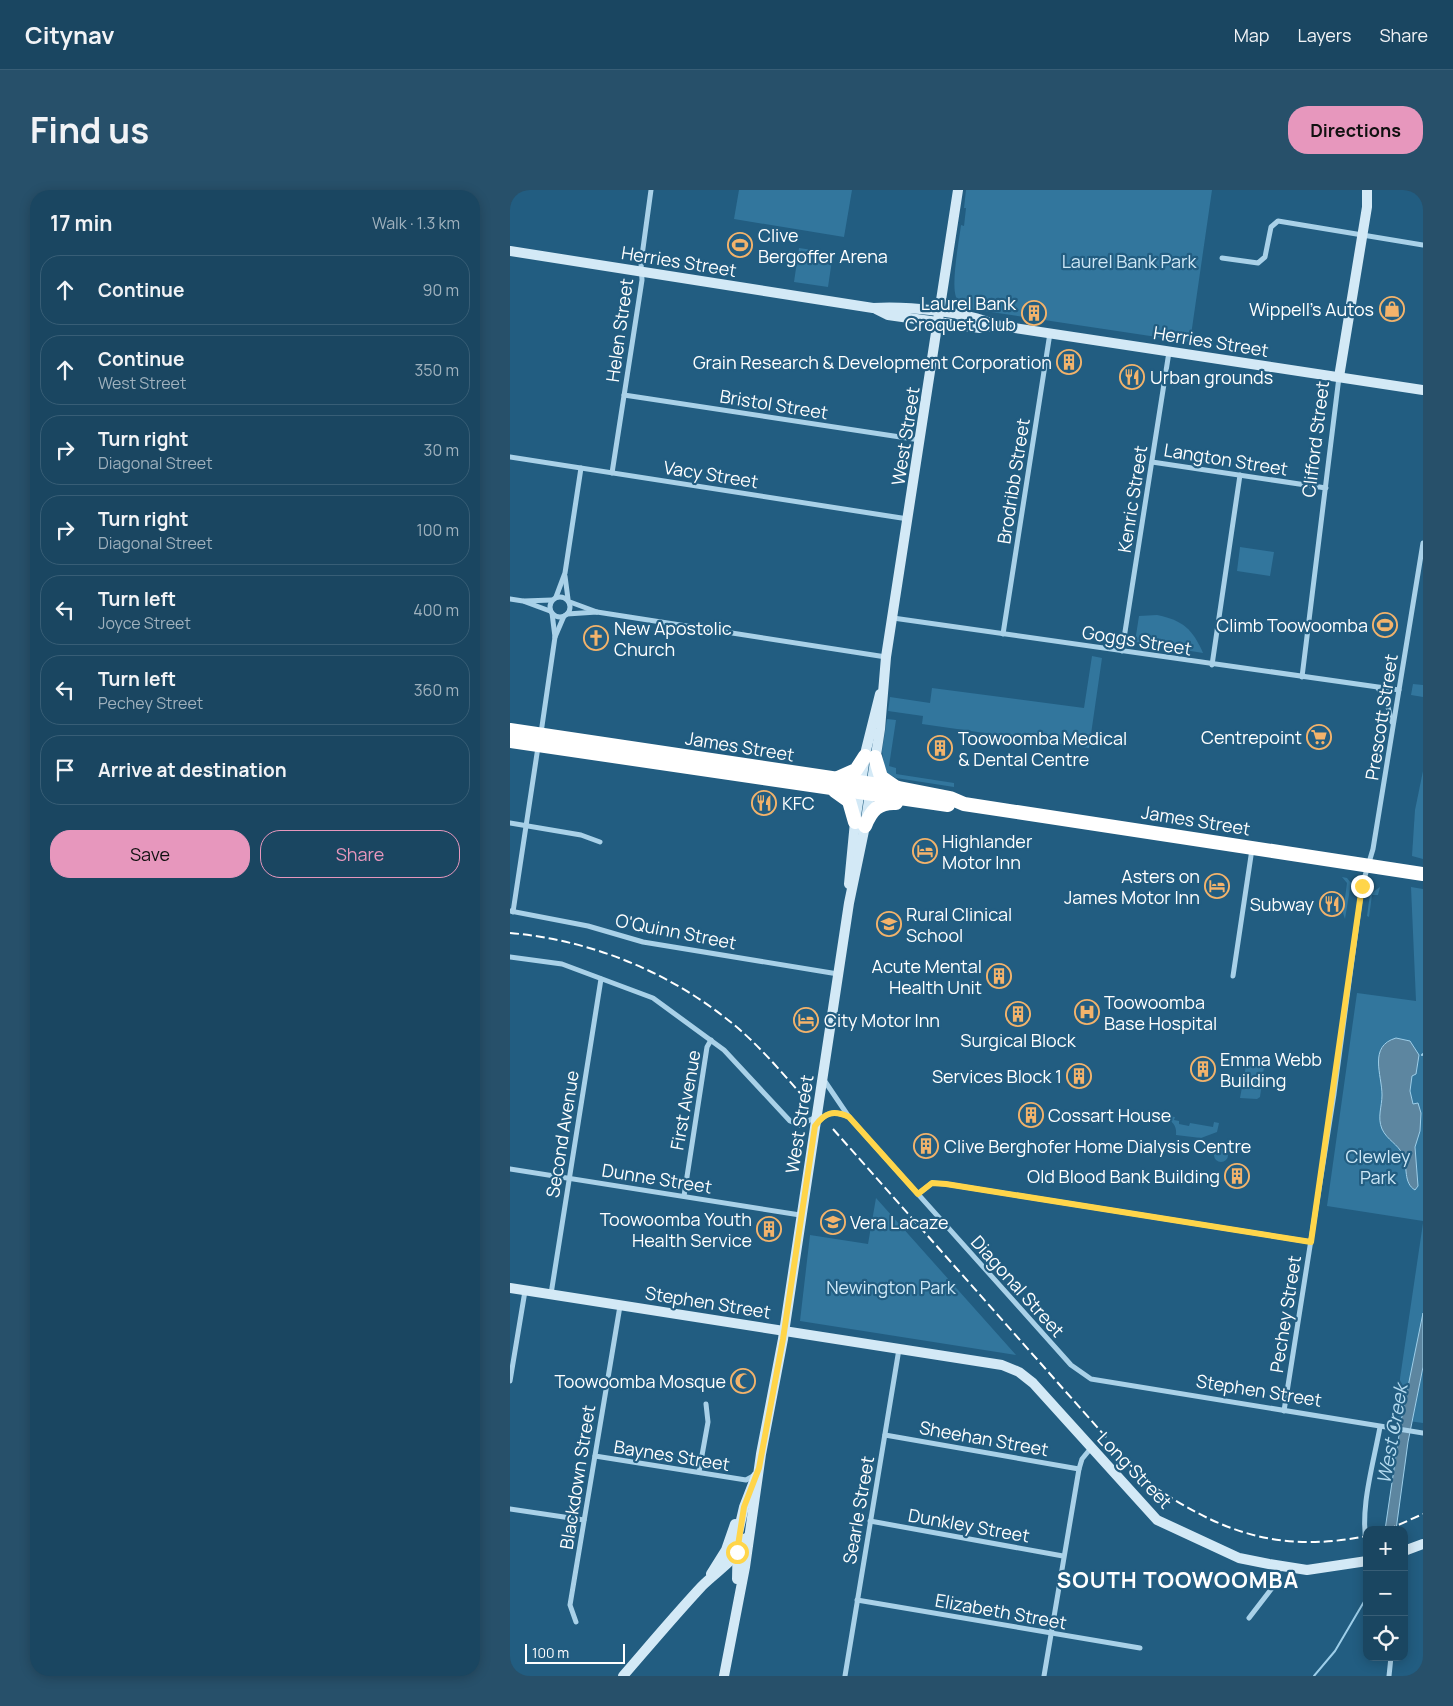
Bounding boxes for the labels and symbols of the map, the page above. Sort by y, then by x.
place label: Clive Bergoffer Arena [758,223,888,268]
sports icon: Clive Bergoffer Arena [727,232,753,258]
street label: Herries Street [620,240,738,282]
park label: Laurel Bank Park [1062,249,1197,273]
street label: Helen Street [600,277,638,383]
place label: Laurel Bank Croquet Club [905,291,1017,336]
shop icon: Wippell's Autos [1379,296,1405,322]
place label: Wippell's Autos [1249,297,1374,321]
building icon: Laurel Bank Croquet Club [1021,300,1047,326]
street label: Herries Street [1152,320,1270,362]
building icon: Grain Research & Development Corporation [1056,349,1082,375]
place label: Grain Research & Development Corporation [693,350,1052,374]
restaurant icon: Urban grounds [1119,364,1145,390]
place label: Urban grounds [1150,365,1273,389]
street label: Clifford Street [1296,379,1334,499]
street label: Bristol Street [718,384,830,424]
street label: West Street [885,385,925,487]
street label: Brodribb Street [991,416,1035,546]
street label: Langton Street [1162,437,1290,481]
street label: Kenric Street [1112,444,1152,554]
street label: Vacy Street [662,455,760,493]
sports icon: Climb Toowoomba [1372,612,1398,638]
place label: Climb Toowoomba [1216,613,1368,637]
place label: New Apostolic Church [614,616,732,661]
street label: Goggs Street [1081,619,1193,661]
church icon: New Apostolic Church [583,625,609,651]
street label: Prescott Street [1359,652,1403,782]
supermarket icon: Centrepoint [1306,724,1332,750]
place label: Centrepoint [1201,725,1302,749]
street label: James Street [684,726,796,766]
place label: Toowoomba Medical & Dental Centre [958,726,1127,771]
building icon: Toowoomba Medical & Dental Centre [927,735,953,761]
restaurant icon: KFC [751,790,777,816]
place label: KFC [782,791,815,815]
street label: James Street [1140,800,1252,840]
place label: Highlander Motor Inn [942,829,1033,874]
hotel icon: Highlander Motor Inn [912,838,938,864]
place label: Asters on James Motor Inn [1064,864,1200,909]
hotel icon: Asters on James Motor Inn [1204,873,1230,899]
route end [1351,875,1374,898]
restaurant icon: Subway [1319,891,1345,917]
place label: Subway [1250,892,1314,916]
place label: Rural Clinical School [906,902,1012,947]
street label: O'Quinn Street [614,908,738,954]
school or university icon: Rural Clinical School [876,911,902,937]
place label: Acute Mental Health Unit [871,954,982,999]
building icon: Acute Mental Health Unit [986,963,1012,989]
place label: Toowoomba Base Hospital [1104,990,1217,1035]
hospital icon: Toowoomba Base Hospital [1074,999,1100,1025]
building icon: Surgical Block [1005,1001,1031,1027]
hotel icon: City Motor Inn [793,1007,819,1033]
place label: City Motor Inn [824,1008,940,1032]
place label: Surgical Block [960,1028,1077,1052]
place label: Emma Webb Building [1220,1047,1322,1092]
street label: First Avenue [664,1048,706,1152]
building icon: Emma Webb Building [1190,1056,1216,1082]
building icon: Services Block 1 [1066,1063,1092,1089]
place label: Services Block 1 [932,1064,1062,1088]
street label: Second Avenue [540,1069,584,1199]
street label: West Street [779,1073,819,1175]
building icon: Cossart House [1018,1102,1044,1128]
place label: Cossart House [1048,1103,1171,1127]
building icon: Clive Berghofer Home Dialysis Centre [913,1133,939,1159]
place label: Clive Berghofer Home Dialysis Centre [944,1134,1251,1158]
park label: Clewley Park [1345,1144,1411,1189]
street label: Dunne Street [600,1157,714,1199]
building icon: Old Blood Bank Building [1224,1163,1250,1189]
place label: Old Blood Bank Building [1027,1164,1220,1188]
place label: Toowoomba Youth Health Service [600,1207,752,1252]
school or university icon: Vera Lacaze [820,1209,846,1235]
place label: Vera Lacaze [850,1210,948,1234]
building icon: Toowoomba Youth Health Service [756,1216,782,1242]
street label: Diagonal Street [966,1230,1070,1342]
street label: Pechey Street [1264,1254,1306,1374]
park label: Newington Park [826,1275,957,1299]
street label: Stephen Street [643,1280,773,1324]
mosque icon: Toowoomba Mosque [730,1368,756,1394]
street label: Stephen Street [1194,1368,1324,1412]
place label: Toowoomba Mosque [554,1369,726,1393]
water label: West Creek [1370,1379,1414,1486]
street label: Blackdown Street [554,1403,600,1551]
street label: Sheehan Street [918,1415,1050,1461]
street label: Long Street [1092,1427,1178,1513]
street label: Baynes Street [612,1434,732,1476]
street label: Searle Street [837,1454,879,1566]
street label: Dunkley Street [906,1503,1032,1547]
route start [726,1541,749,1564]
district label: SOUTH TOOWOOMBA [1057,1565,1299,1595]
street label: Elizabeth Street [933,1588,1069,1634]
scale bar [525,1641,625,1664]

